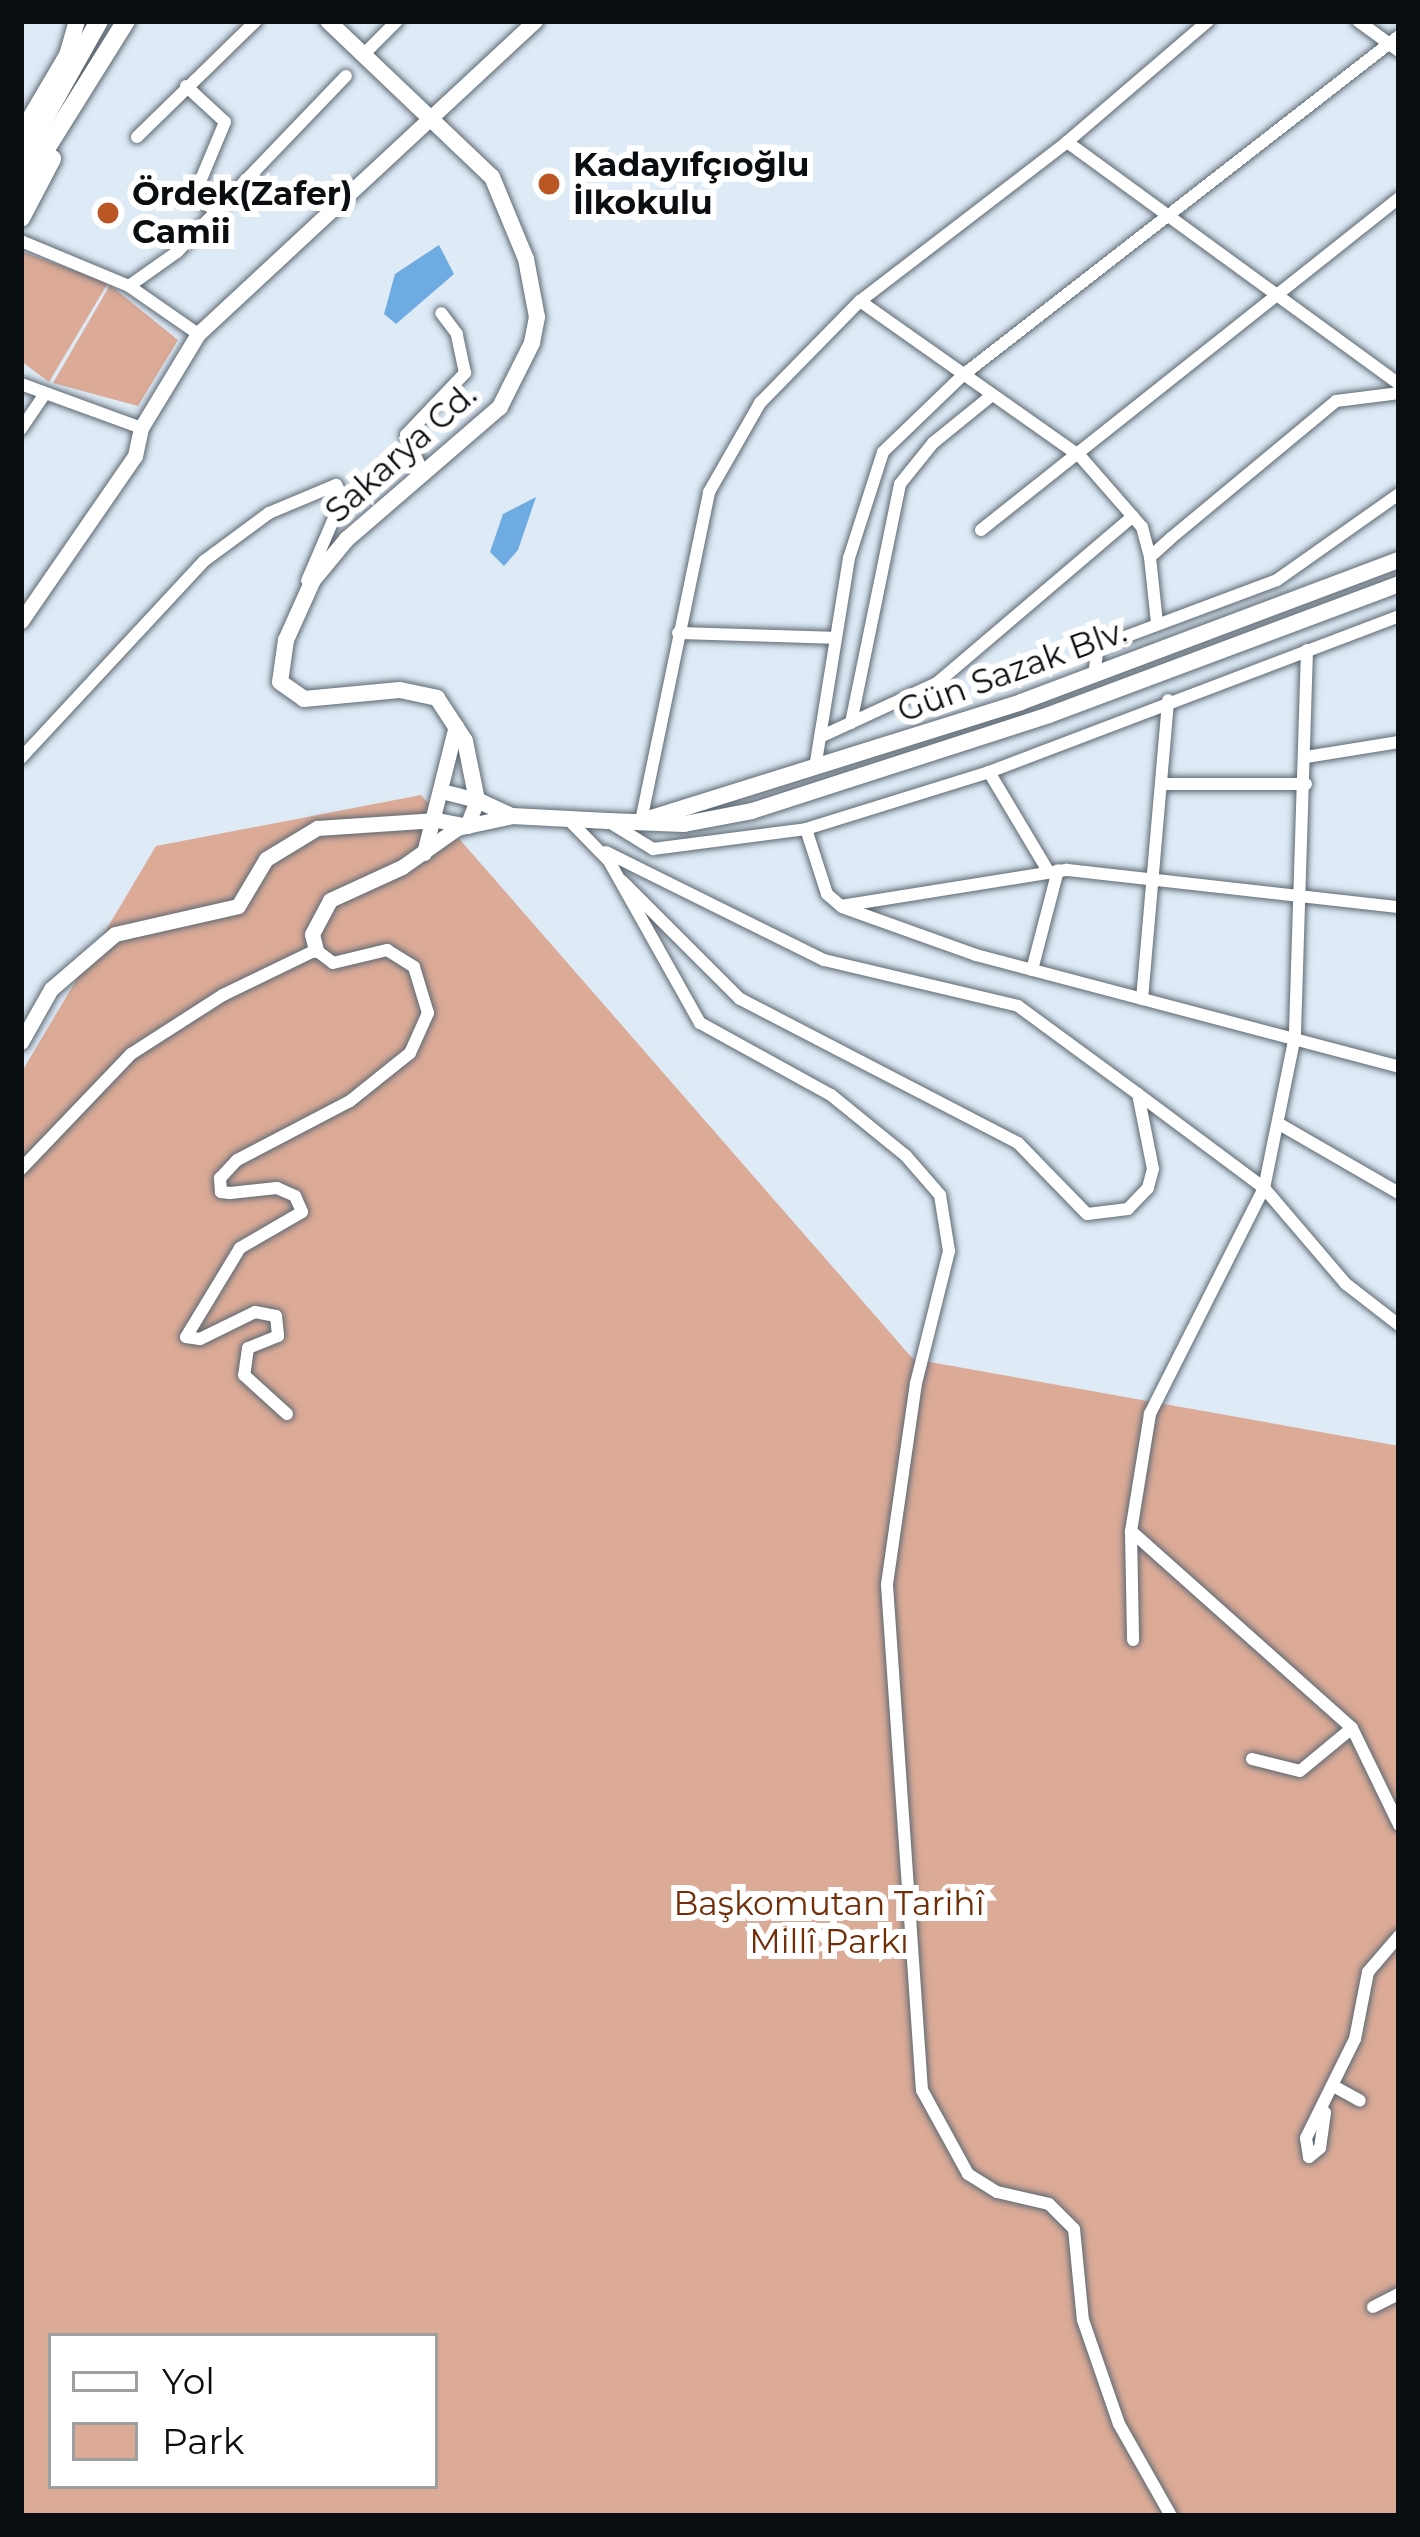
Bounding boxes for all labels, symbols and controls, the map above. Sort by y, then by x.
place label: Kadayıfçıoğlu İlkokulu [573,145,809,223]
marker: Kadayıfçıoğlu İlkokulu [536,171,562,197]
place label: Ördek(Zafer) Camii [132,174,353,252]
marker: Ördek(Zafer) Camii [95,200,121,226]
street label: Sakarya Cd. [318,375,484,531]
street label: Gün Sazak Blv. [892,611,1132,731]
park label: Başkomutan Tarihî Millî Parkı [673,1884,985,1962]
legend [48,2333,438,2489]
text: Yol [162,2359,215,2403]
text: Park [162,2419,244,2463]

